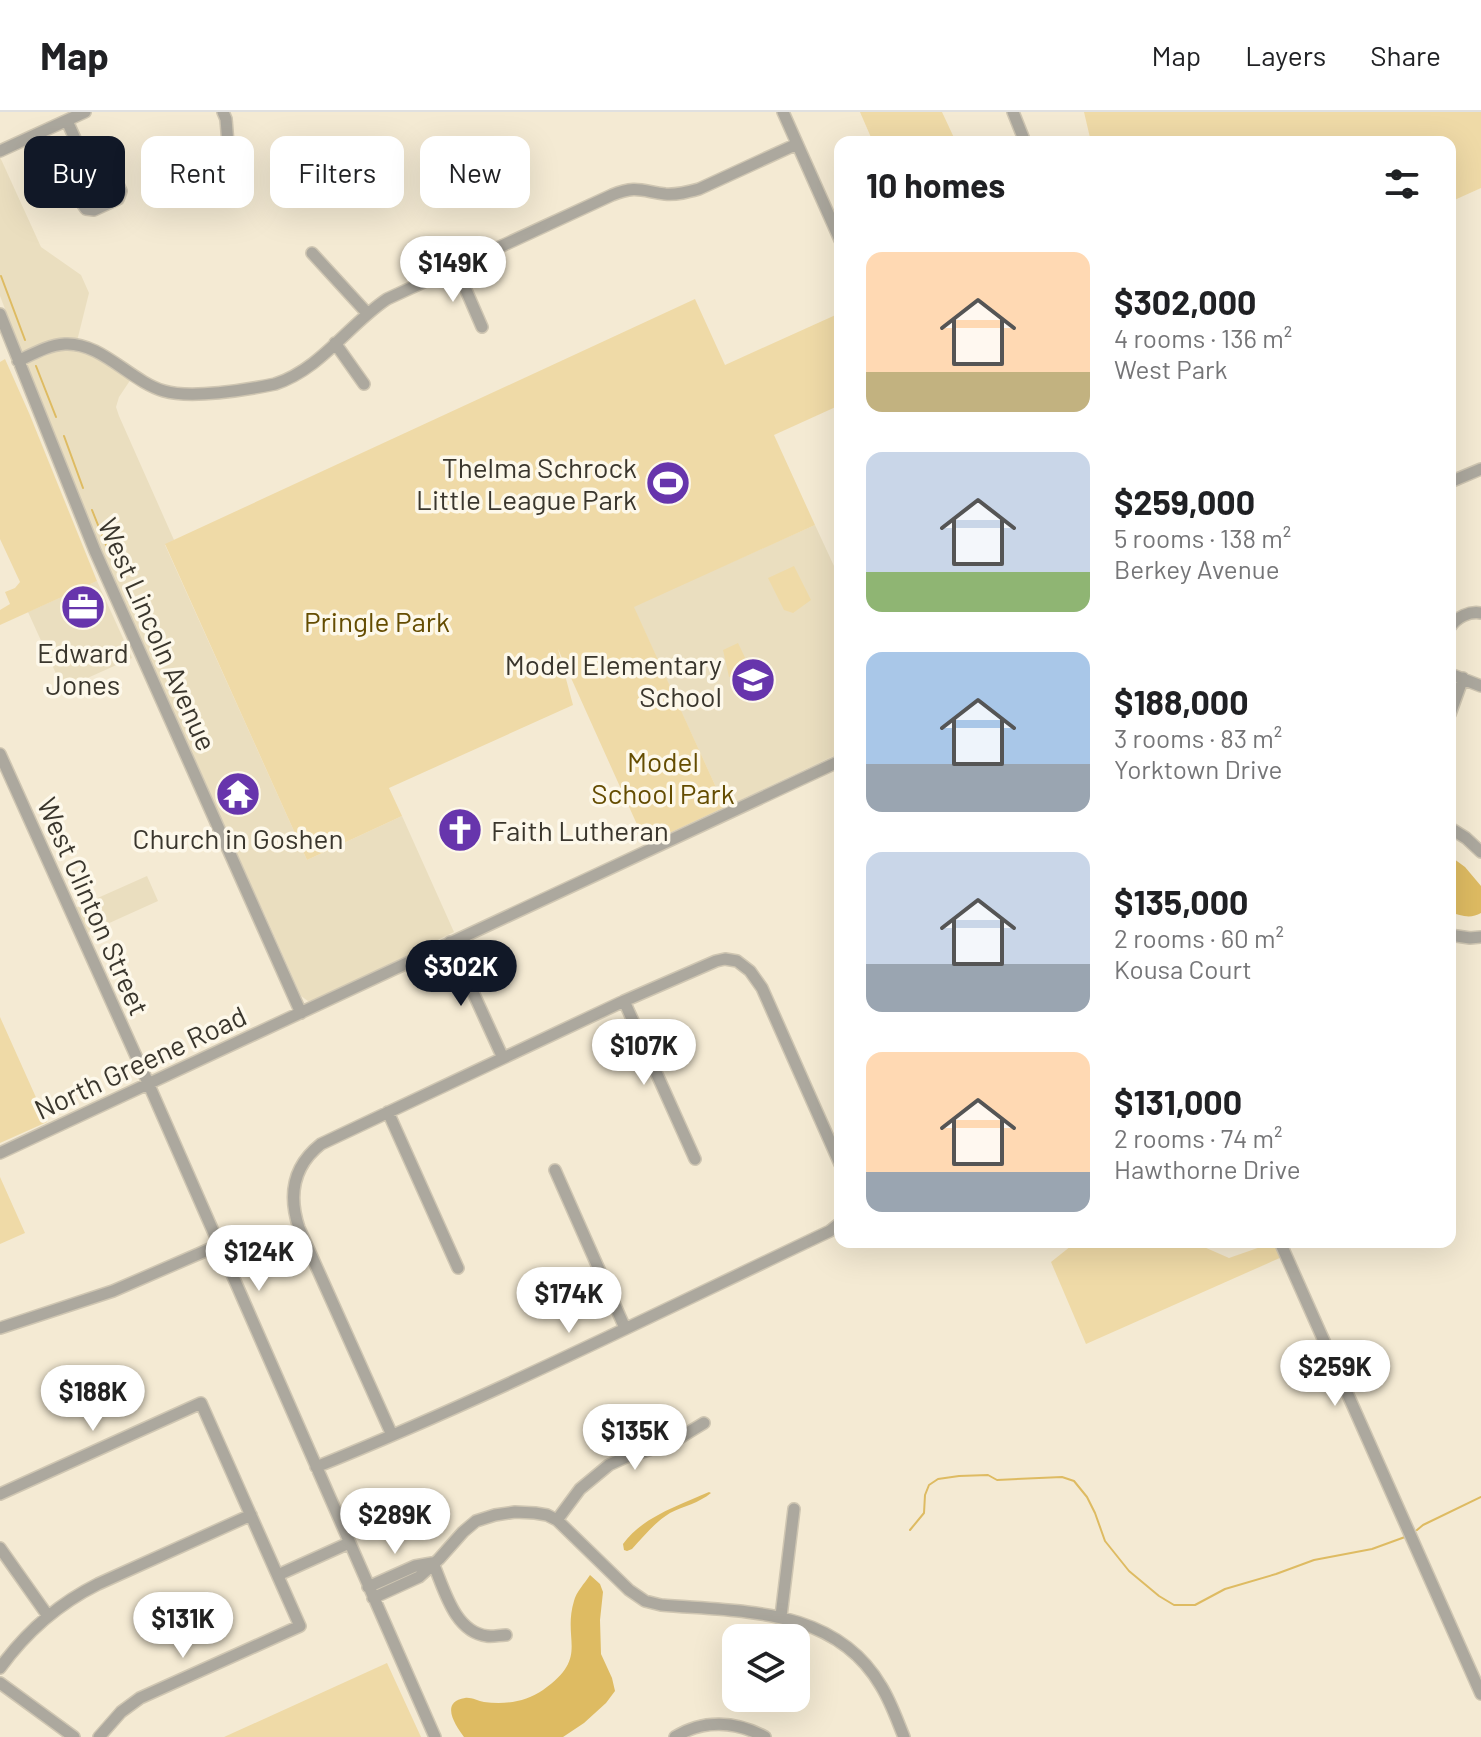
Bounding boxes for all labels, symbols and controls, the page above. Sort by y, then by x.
text: Map [40,32,109,78]
text: Map [1151,38,1201,72]
text: Layers [1245,38,1326,72]
text: Share [1370,38,1441,72]
chip: Buy [24,136,125,208]
chip: Rent [141,136,254,208]
chip: Filters [270,136,404,208]
chip: New [420,136,530,208]
icon: filters [1380,162,1424,206]
text: 10 homes [866,164,1005,205]
pin: $149K [397,236,509,304]
text: $149K [418,246,488,277]
text: $302,000 [1114,281,1257,322]
icon: home [930,284,1026,380]
text: 4 rooms · 136 m² [1114,322,1292,353]
text: West Park [1114,353,1227,384]
place label: Thelma Schrock Little League Park [416,450,637,516]
sports icon: Thelma Schrock Little League Park [644,459,692,507]
text: $259,000 [1114,481,1255,522]
icon: home [930,484,1026,580]
street label: West Lincoln Avenue [91,512,225,756]
text: 5 rooms · 138 m² [1114,522,1291,553]
text: Berkey Avenue [1114,553,1280,584]
office icon: Edward Jones [59,583,107,631]
park label: Pringle Park [304,604,450,638]
place label: Edward Jones [37,635,129,701]
place label: Model Elementary School [505,647,722,713]
school or university icon: Model Elementary School [729,656,777,704]
text: $188,000 [1114,681,1249,722]
icon: home [930,684,1026,780]
text: 3 rooms · 83 m² [1114,722,1282,753]
park label: Model School Park [591,744,735,810]
text: Yorktown Drive [1114,753,1282,784]
temple icon: Church in Goshen [214,770,262,818]
street label: West Clinton Street [31,792,157,1020]
church icon: Faith Lutheran [436,806,484,854]
place label: Faith Lutheran [491,813,669,847]
place label: Church in Goshen [132,821,344,855]
text: $135,000 [1114,881,1248,922]
icon: home [930,884,1026,980]
text: 2 rooms · 60 m² [1114,922,1284,953]
pin: $302K [405,940,517,1008]
text: $302K [424,950,498,981]
text: Kousa Court [1114,953,1252,984]
street label: North Greene Road [29,998,251,1126]
pin: $107K [588,1019,700,1087]
text: $107K [610,1029,678,1060]
text: $131,000 [1114,1081,1242,1122]
icon: home [930,1084,1026,1180]
text: 2 rooms · 74 m² [1114,1122,1282,1153]
text: Hawthorne Drive [1114,1153,1301,1184]
pin: $124K [203,1225,315,1293]
text: $124K [224,1235,294,1266]
pin: $174K [513,1267,625,1335]
text: $174K [535,1277,603,1308]
pin: $259K [1279,1340,1391,1408]
text: $259K [1298,1350,1372,1381]
pin: $188K [37,1365,149,1433]
text: $188K [59,1375,127,1406]
pin: $135K [579,1404,691,1472]
text: $135K [601,1414,669,1445]
pin: $289K [339,1488,451,1556]
text: $289K [358,1498,432,1529]
pin: $131K [127,1592,239,1660]
text: $131K [151,1602,215,1633]
map controls [722,1624,810,1712]
button: layers [722,1624,810,1712]

